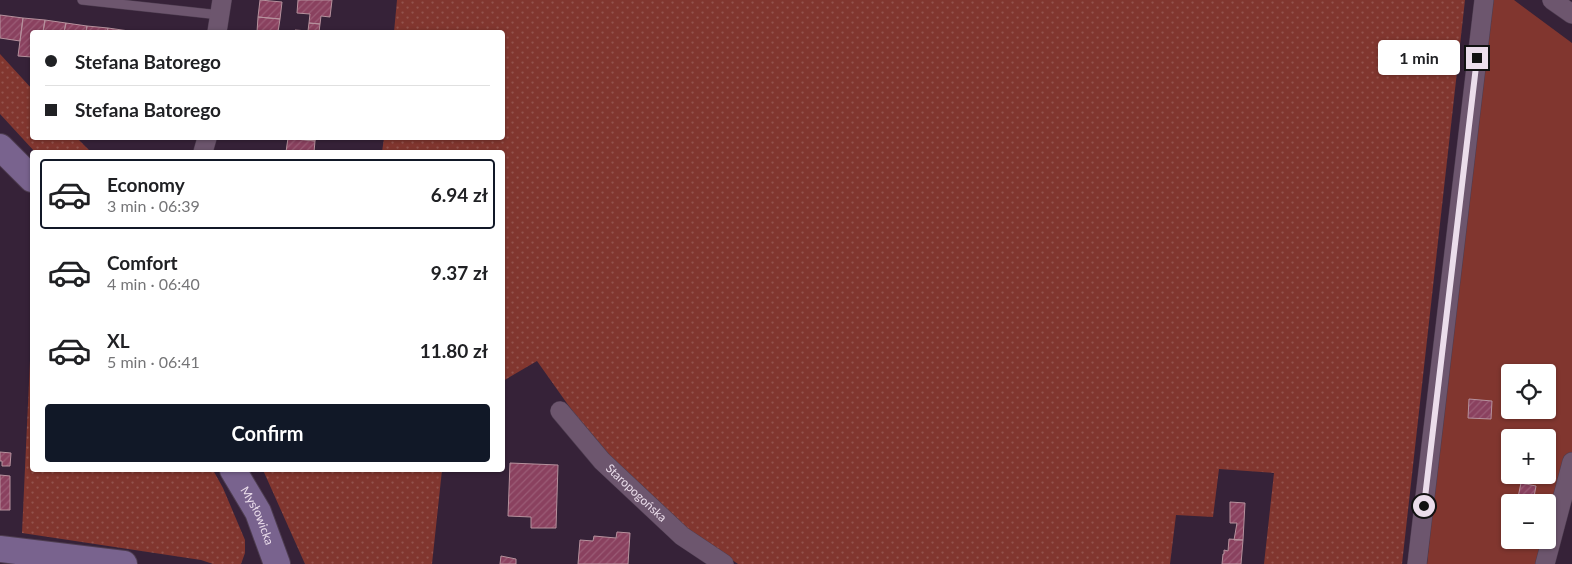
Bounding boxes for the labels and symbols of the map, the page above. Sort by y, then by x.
callout: 1 min [1377,40,1460,76]
route end [1466,47,1488,69]
street label: Staropogońska [603,460,670,525]
street label: Mysłowicka [238,484,277,547]
route start [1413,495,1435,517]

